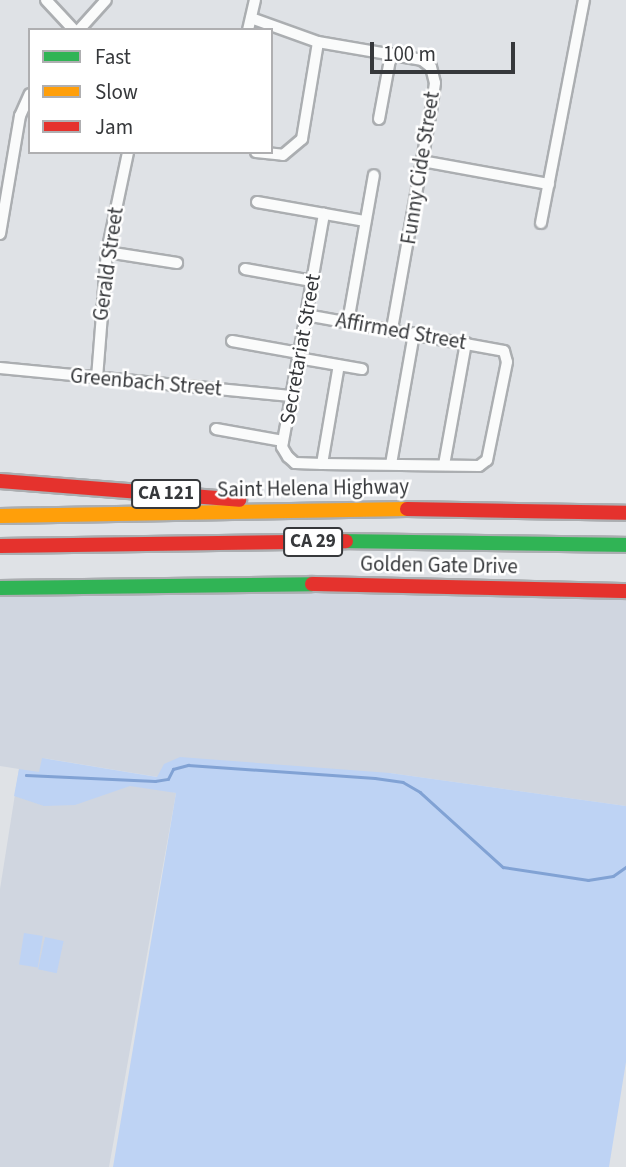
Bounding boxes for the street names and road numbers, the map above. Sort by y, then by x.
street label: Funny Cide Street [395,90,445,246]
street label: Gerald Street [88,206,128,322]
street label: Secretariat Street [274,272,326,426]
street label: Affirmed Street [334,307,468,355]
street label: Greenbach Street [69,363,223,401]
street label: Saint Helena Highway [217,474,409,502]
road number: CA 121 [131,478,201,509]
road number: CA 29 [282,526,344,558]
street label: Golden Gate Drive [360,551,518,579]

